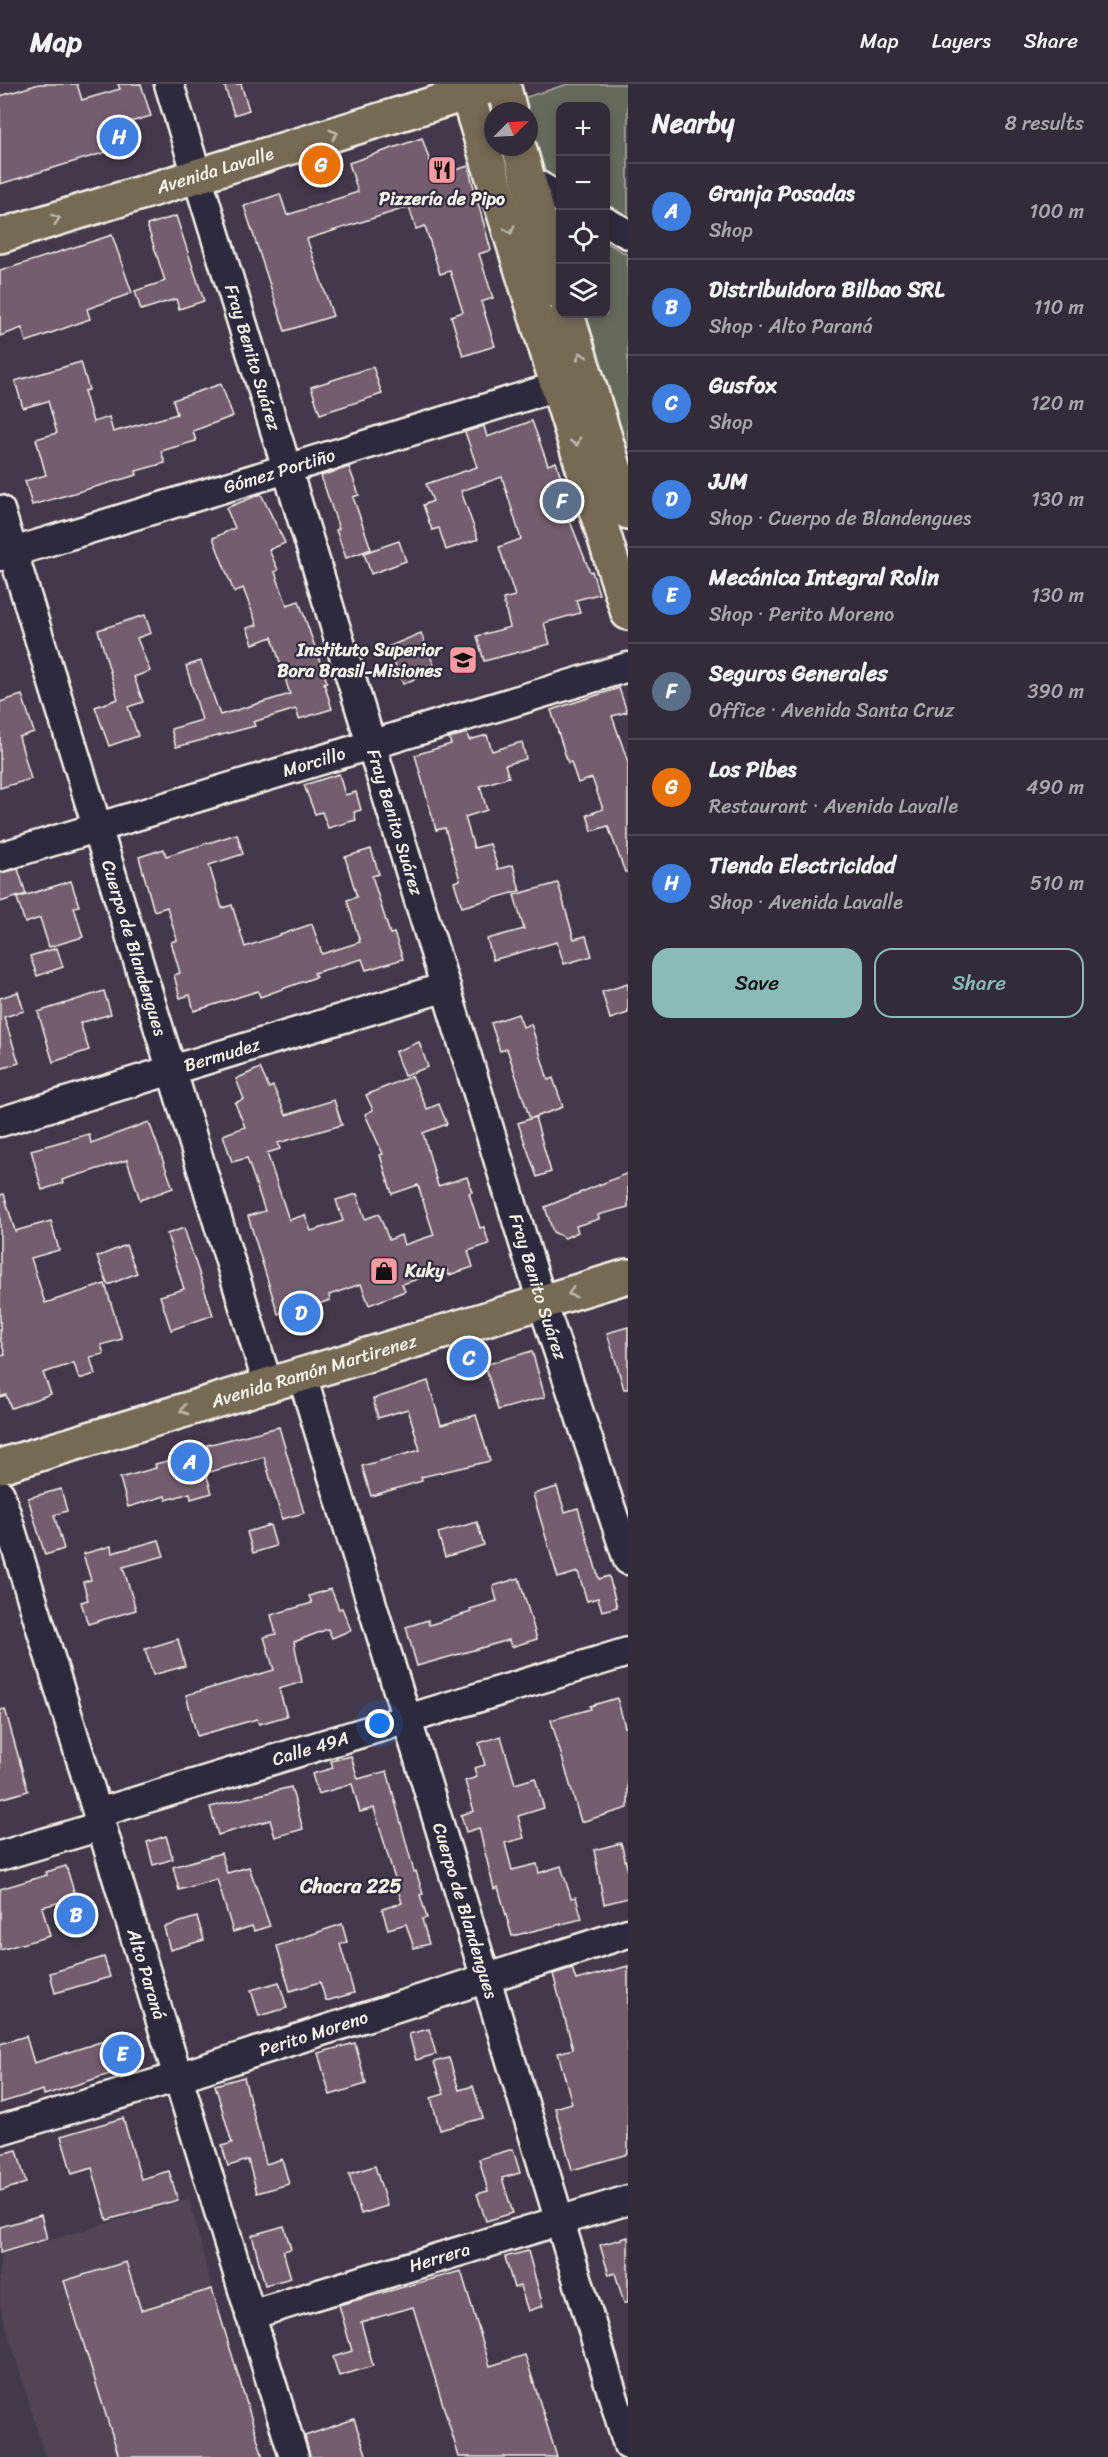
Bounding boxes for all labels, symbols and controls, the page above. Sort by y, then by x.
text: Map [30,17,82,66]
text: Map [860,22,899,60]
text: Layers [932,22,991,60]
text: Share [1024,22,1078,60]
text: Nearby [652,100,734,146]
north arrow [484,102,538,156]
map controls [556,102,610,318]
button: + [556,102,610,156]
text: 8 results [1005,106,1084,141]
pin: H [100,115,138,160]
one-way arrow [328,129,339,141]
street label: Avenida Lavalle [152,137,278,204]
pin: G [302,142,340,188]
restaurant icon: Pizzería de Pipo [426,154,458,186]
button: − [556,156,610,210]
text: Granja Posadas [709,174,855,213]
place label: Pizzería de Pipo [379,183,505,215]
text: A [665,194,678,229]
text: 100 m [1030,194,1084,229]
button: locate [556,210,610,264]
text: Shop [709,213,753,248]
one-way arrow [50,214,61,226]
one-way arrow [502,224,515,235]
button: layers [556,264,610,318]
text: Distribuidora Bilbao SRL [709,270,945,309]
street label: Fray Benito Suárez [215,280,290,435]
text: B [665,290,678,325]
text: 110 m [1034,290,1084,325]
text: Shop · Alto Paraná [709,309,873,344]
one-way arrow [575,351,588,362]
text: Gusfox [709,366,777,405]
text: C [665,386,678,421]
text: 120 m [1031,386,1084,421]
text: Shop [709,405,753,440]
one-way arrow [569,437,581,447]
street label: Gómez Portiño [219,439,339,503]
text: JJM [709,462,747,501]
pin: F [542,478,582,524]
text: D [666,482,677,517]
text: 130 m [1031,482,1084,517]
text: Shop · Cuerpo de Blandengues [709,501,971,536]
text: Mecánica Integral Rolin [709,558,939,597]
text: E [666,578,677,613]
text: 130 m [1031,578,1084,613]
text: Shop · Perito Moreno [709,597,894,632]
place label: Instituto Superior Bora Brasil-Misiones [277,634,444,687]
school or university icon: Instituto Superior Bora Brasil-Misiones [447,644,479,676]
text: Seguros Generales [709,654,888,693]
text: F [666,674,677,709]
text: 390 m [1028,674,1084,709]
text: Office · Avenida Santa Cruz [709,693,954,728]
street label: Morcillo [278,737,349,787]
street label: Fray Benito Suárez [357,745,433,900]
text: Los Pibes [709,750,797,789]
text: G [665,770,678,805]
text: 490 m [1026,770,1084,805]
text: Restaurant · Avenida Lavalle [709,789,958,824]
text: Tienda Electricidad [709,846,896,885]
street label: Cuerpo de Blandengues [92,856,176,1041]
text: H [664,866,679,901]
text: 510 m [1030,866,1084,901]
text: Shop · Avenida Lavalle [709,885,903,920]
button: Save [652,948,862,1018]
button: Share [874,948,1084,1018]
street label: Bermudez [180,1028,265,1081]
street label: Fray Benito Suárez [500,1209,576,1365]
shop icon: Kuky [368,1255,400,1287]
place label: Kuky [404,1255,445,1287]
one-way arrow [567,1286,578,1298]
pin: D [282,1290,320,1336]
street label: Avenida Ramón Martirenez [206,1325,421,1418]
pin: C [450,1336,488,1380]
one-way arrow [179,1403,190,1415]
pin: A [170,1440,210,1484]
your location [365,1709,394,1738]
street label: Calle 49A [268,1722,353,1775]
street label: Cuerpo de Blandengues [423,1819,507,2003]
district label: Chacra 225 [299,1869,402,1904]
pin: B [56,1892,96,1938]
street label: Alto Paraná [117,1924,176,2024]
street label: Perito Moreno [255,2001,372,2066]
pin: E [102,2032,142,2076]
street label: Herrera [405,2233,474,2282]

